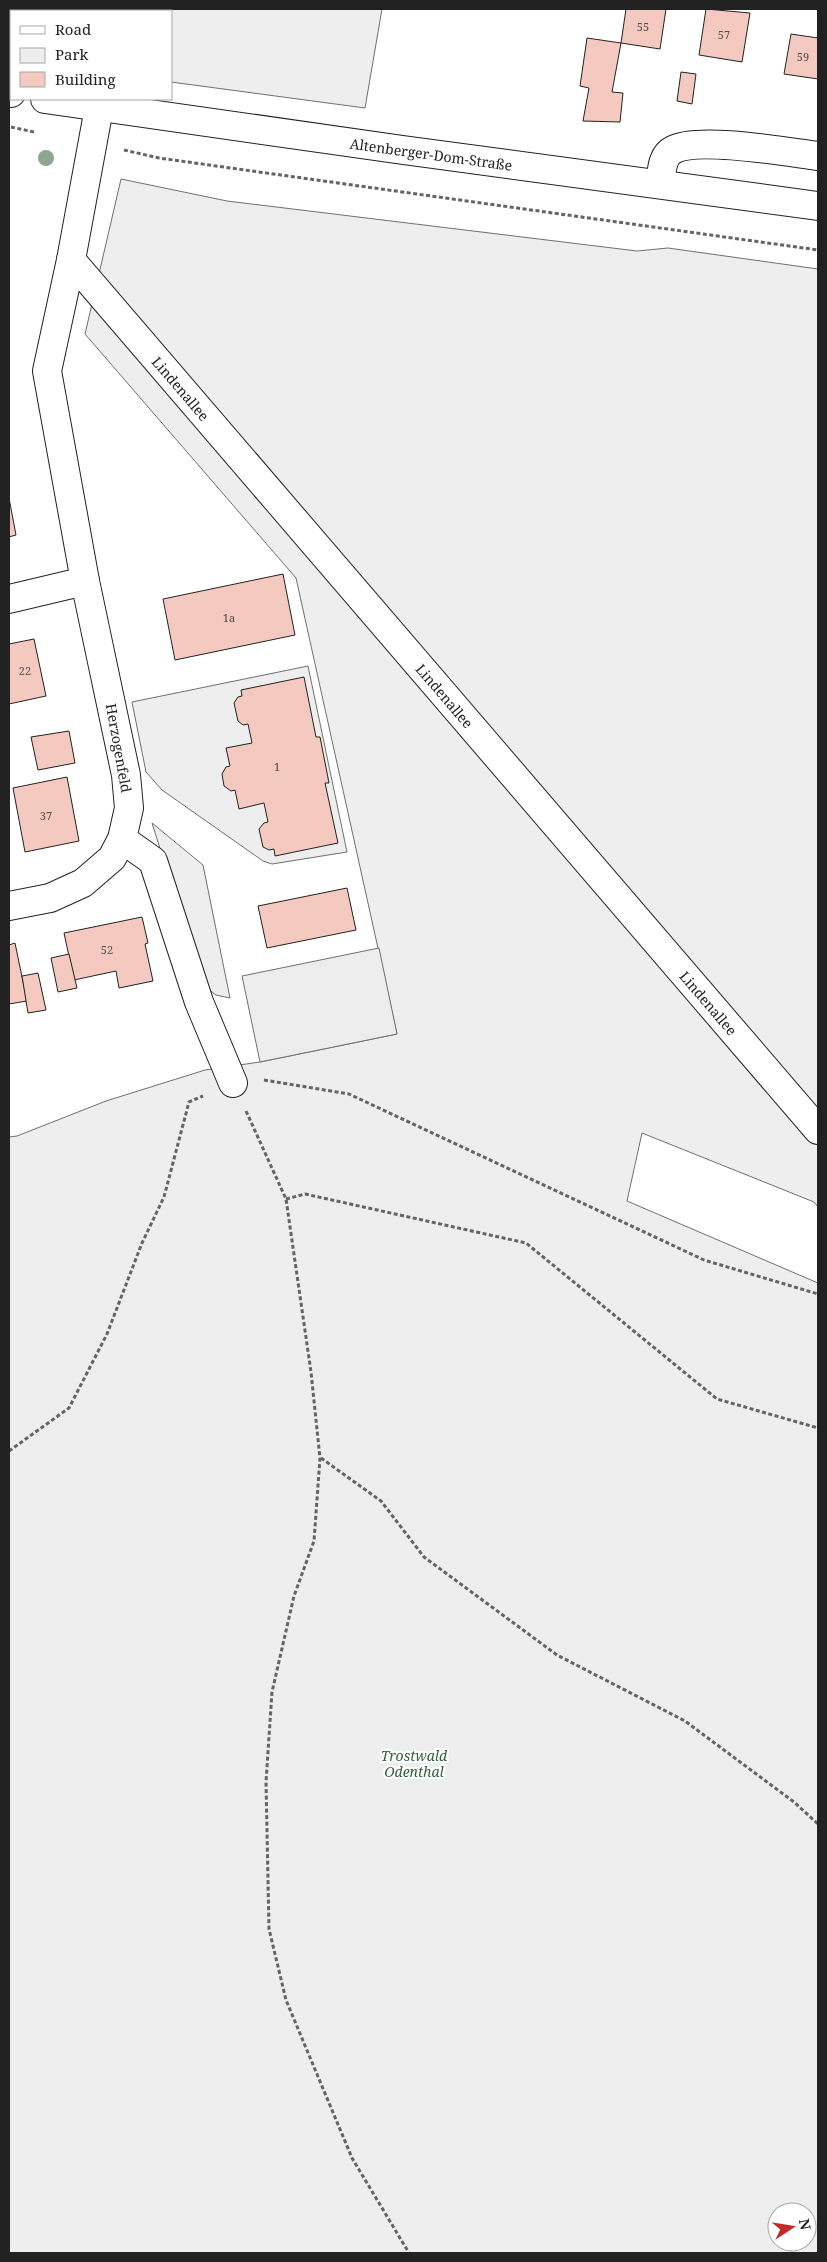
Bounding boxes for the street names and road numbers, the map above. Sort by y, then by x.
street label: Altenberger-Dom-Straße [349,133,513,174]
street label: Lindenallee [148,352,214,424]
street label: Lindenallee [412,659,478,732]
street label: Herzogenfeld [102,702,136,794]
street label: Lindenallee [676,967,742,1039]

